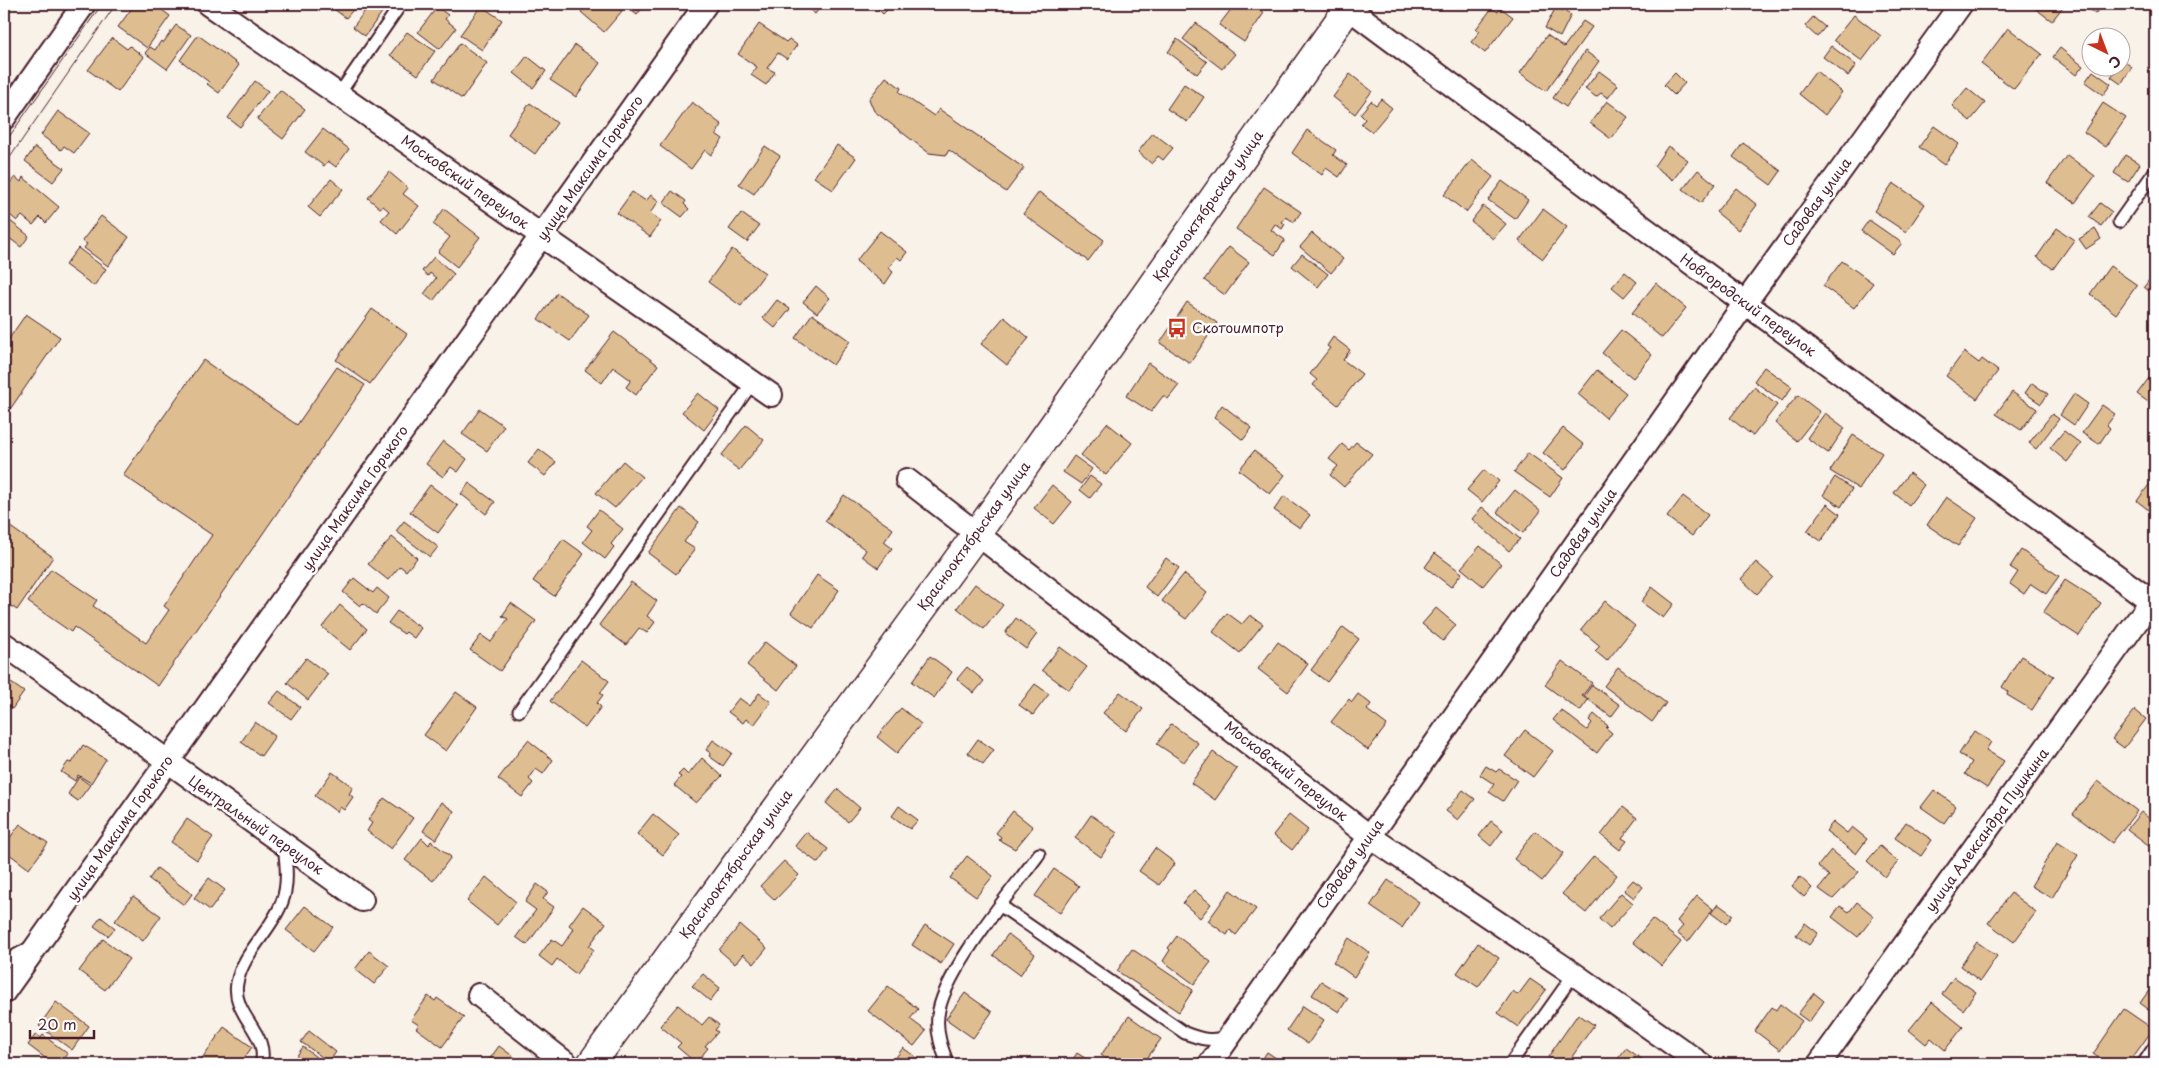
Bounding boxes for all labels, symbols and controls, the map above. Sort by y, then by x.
north arrow [2082,28,2132,78]
text: С [2104,51,2126,73]
street label: улица Максима Горького [531,91,648,245]
street label: Краснооктябрьская улица [1147,126,1268,286]
street label: Московский переулок [397,129,534,234]
street label: Садовая улица [1777,153,1856,250]
street label: Новгородский переулок [1676,248,1821,362]
bus stop icon: Скотоимпотр [1166,317,1188,339]
place label: Скотоимпотр [1192,317,1284,338]
street label: улица Максима Горького [296,421,413,575]
street label: Краснооктябрьская улица [912,456,1035,615]
street label: Садовая улица [1544,483,1622,582]
street label: Московский переулок [1220,716,1353,826]
street label: улица Александра Пушкина [1920,743,2053,916]
street label: улица Максима Горького [61,751,178,905]
street label: Центральный переулок [184,770,329,880]
street label: Краснооктябрьская улица [674,784,797,943]
street label: Садовая улица [1311,814,1389,913]
scale bar [30,1008,94,1040]
text: 20 m [38,1012,77,1035]

